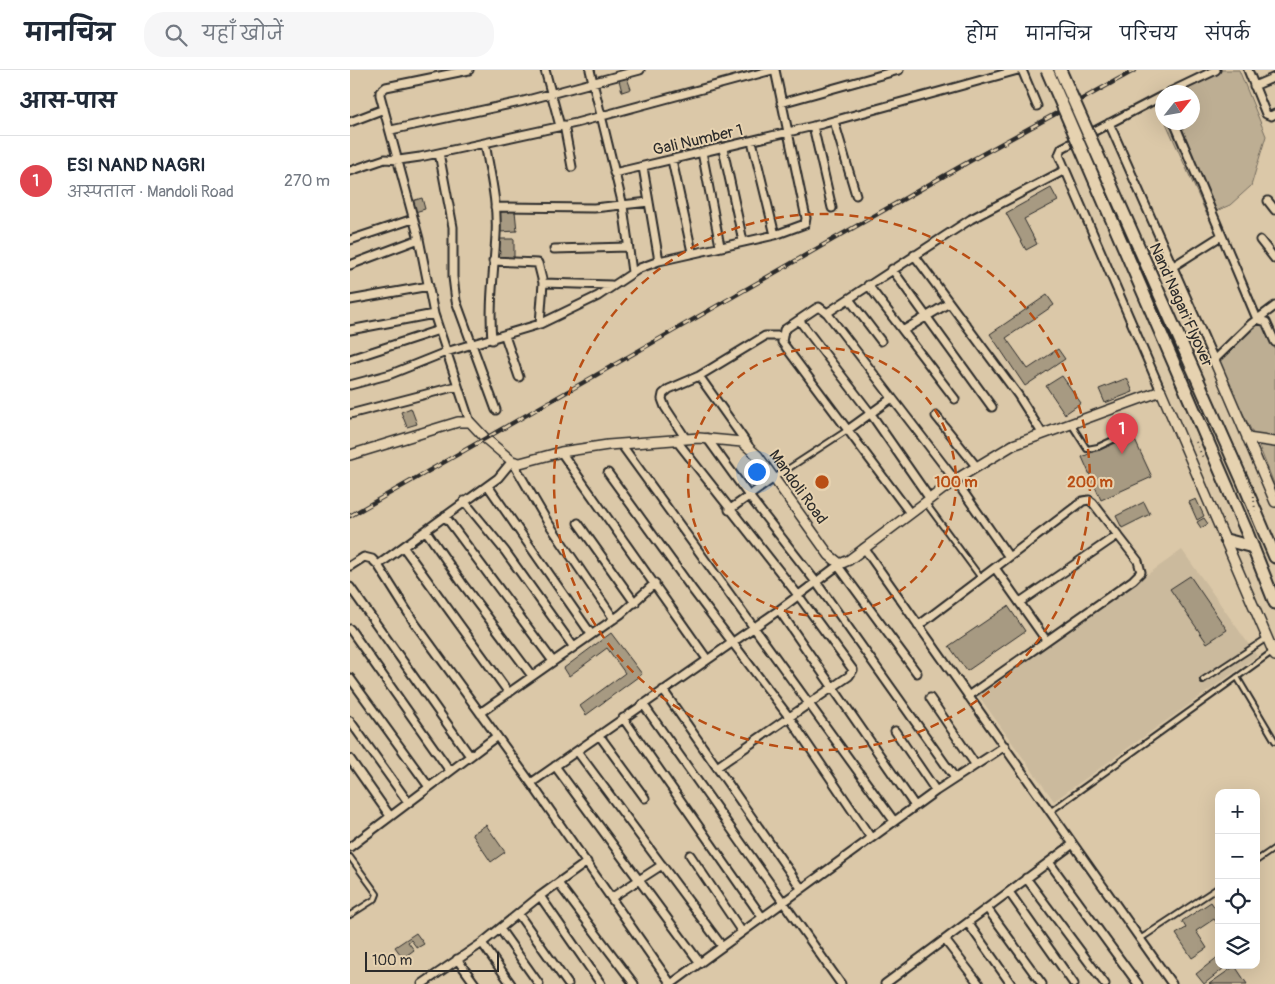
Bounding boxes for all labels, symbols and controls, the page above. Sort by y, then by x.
search box [144,12,494,57]
text: मानचित्र [25,19,114,48]
icon: search [162,21,190,49]
text: यहाँ खोजें [202,22,283,46]
text: होम [966,23,998,46]
text: मानचित्र [1026,23,1092,46]
text: परिचय [1120,23,1177,46]
text: संपर्क [1205,23,1250,46]
north arrow [1155,85,1200,130]
text: आस-पास [20,88,116,115]
street label: Gali Number 1 [651,120,745,160]
text: ESI NAND NAGRI [67,153,206,177]
text: 1 [33,171,39,191]
text: 270 m [284,171,330,191]
text: अस्पताल · Mandoli Road [67,182,234,202]
street label: Nand Nagari Flyover [1145,240,1217,370]
pin: 1 [1106,413,1138,454]
street label: Mandoli Road [764,446,832,528]
your location [744,459,770,485]
centre of rings [813,473,831,491]
text: 100 m [935,473,977,492]
text: 200 m [1067,473,1113,492]
map controls [1215,789,1260,969]
button: + [1215,789,1260,834]
button: − [1215,834,1260,879]
button: locate [1215,879,1260,924]
button: layers [1215,924,1260,969]
scale bar [365,949,499,972]
text: 100 m [372,952,412,969]

